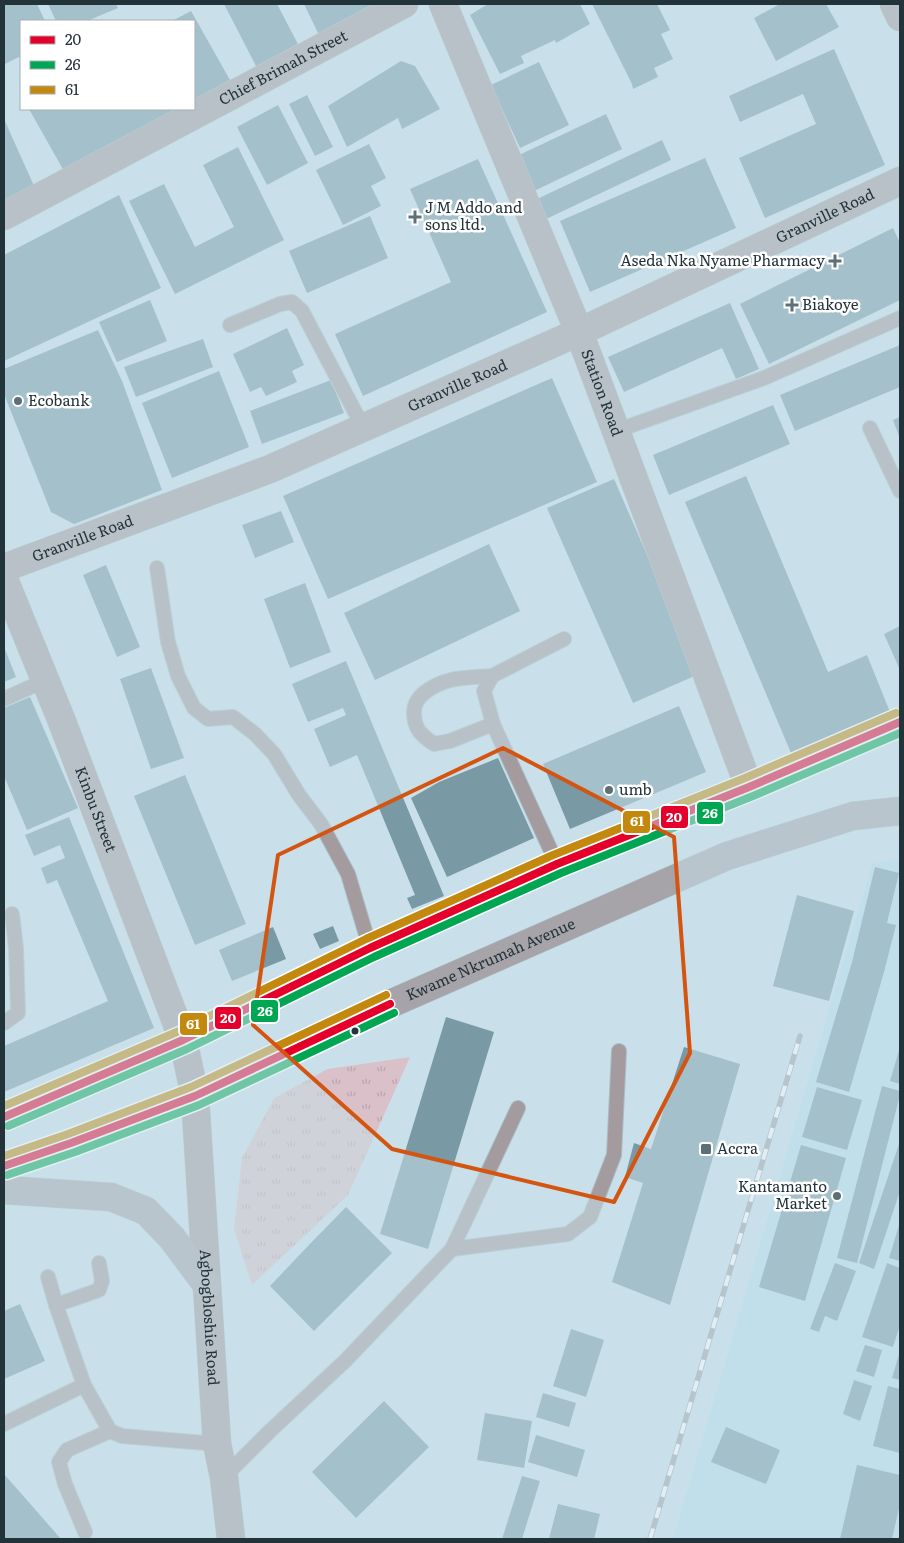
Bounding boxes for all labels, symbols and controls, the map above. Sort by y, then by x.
legend [20,20,195,110]
street label: Chief Brimah Street [214,23,351,110]
text: 20 [65,27,82,50]
text: 26 [65,52,81,75]
text: 61 [65,77,79,100]
street label: Granville Road [771,182,878,248]
place label: J M Addo and sons ltd. [425,195,522,235]
marker: J M Addo and sons ltd. [409,211,421,223]
place label: Aseda Nka Nyame Pharmacy [621,248,825,271]
marker: Aseda Nka Nyame Pharmacy [829,255,841,267]
place label: Biakoye [802,292,859,315]
marker: Biakoye [786,299,798,311]
street label: Station Road [576,345,630,439]
street label: Granville Road [404,352,510,417]
place label: Ecobank [28,388,90,411]
marker: Ecobank [12,395,24,407]
street label: Granville Road [28,508,136,567]
street label: Kinbu Street [70,763,124,855]
place label: umb [619,777,652,800]
marker: umb [603,784,615,796]
line badge: 26 [696,801,724,825]
text: 26 [702,802,718,822]
line badge: 20 [660,805,689,829]
text: 20 [666,806,682,826]
line badge: 61 [622,810,651,834]
text: 61 [630,810,644,830]
street label: Kwame Nkrumah Avenue [402,911,578,1006]
line badge: 26 [250,999,279,1023]
text: 26 [257,1000,273,1020]
line badge: 20 [214,1006,242,1030]
text: 20 [220,1007,236,1027]
line badge: 61 [179,1012,208,1036]
text: 61 [186,1013,200,1033]
unlabelled marker [350,1026,360,1036]
place label: Accra [717,1136,759,1159]
marker: Accra [699,1142,713,1156]
place label: Kantamanto Market [738,1174,827,1214]
marker: Kantamanto Market [831,1190,843,1202]
street label: Agbogbloshie Road [195,1249,226,1386]

